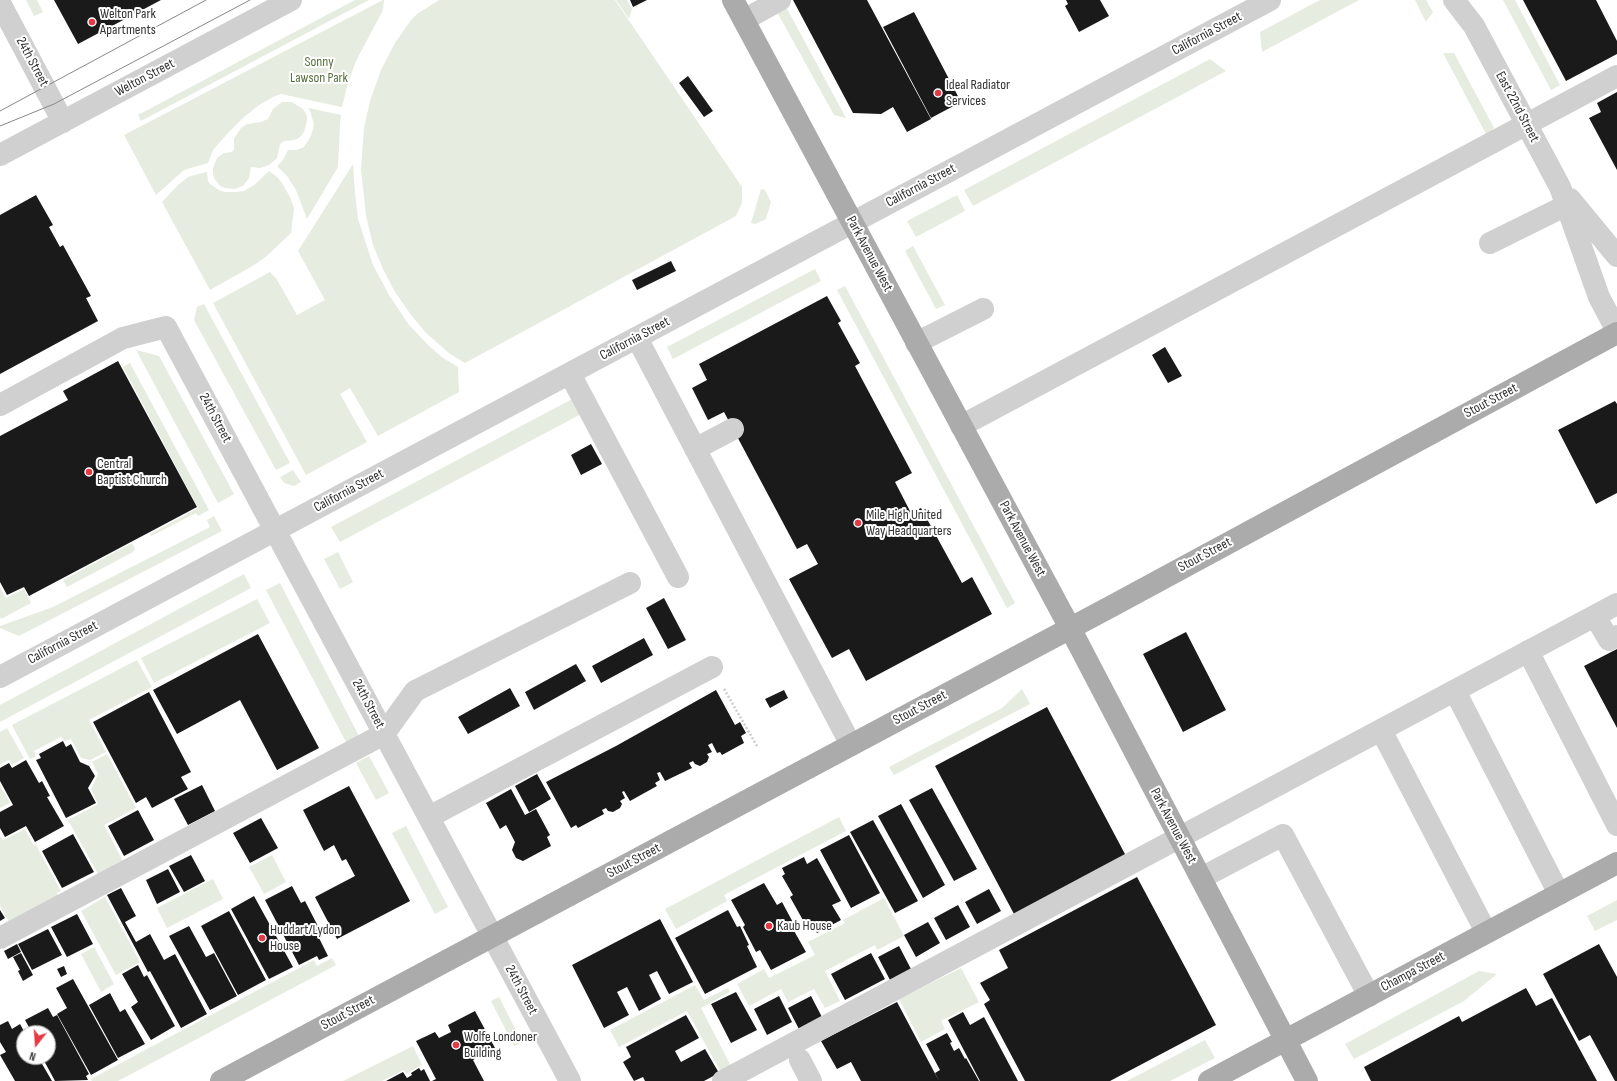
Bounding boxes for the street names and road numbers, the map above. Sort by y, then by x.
street label: California Street [1169,9,1245,59]
street label: 24th Street [12,34,52,90]
street label: Welton Street [112,55,178,101]
street label: East 22nd Street [1491,69,1543,145]
street label: California Street [883,161,959,211]
street label: Park Avenue West [842,213,896,295]
street label: California Street [597,314,673,364]
street label: Stout Street [1462,380,1520,422]
street label: 24th Street [195,390,235,446]
street label: California Street [311,466,387,516]
street label: Park Avenue West [995,498,1049,580]
street label: Stout Street [1176,534,1234,576]
street label: California Street [25,618,101,668]
street label: 24th Street [348,676,388,732]
street label: Stout Street [891,687,949,729]
street label: Park Avenue West [1146,785,1200,867]
street label: Stout Street [605,840,663,882]
street label: Champa Street [1378,948,1448,996]
street label: 24th Street [501,962,541,1018]
street label: Stout Street [319,992,377,1034]

